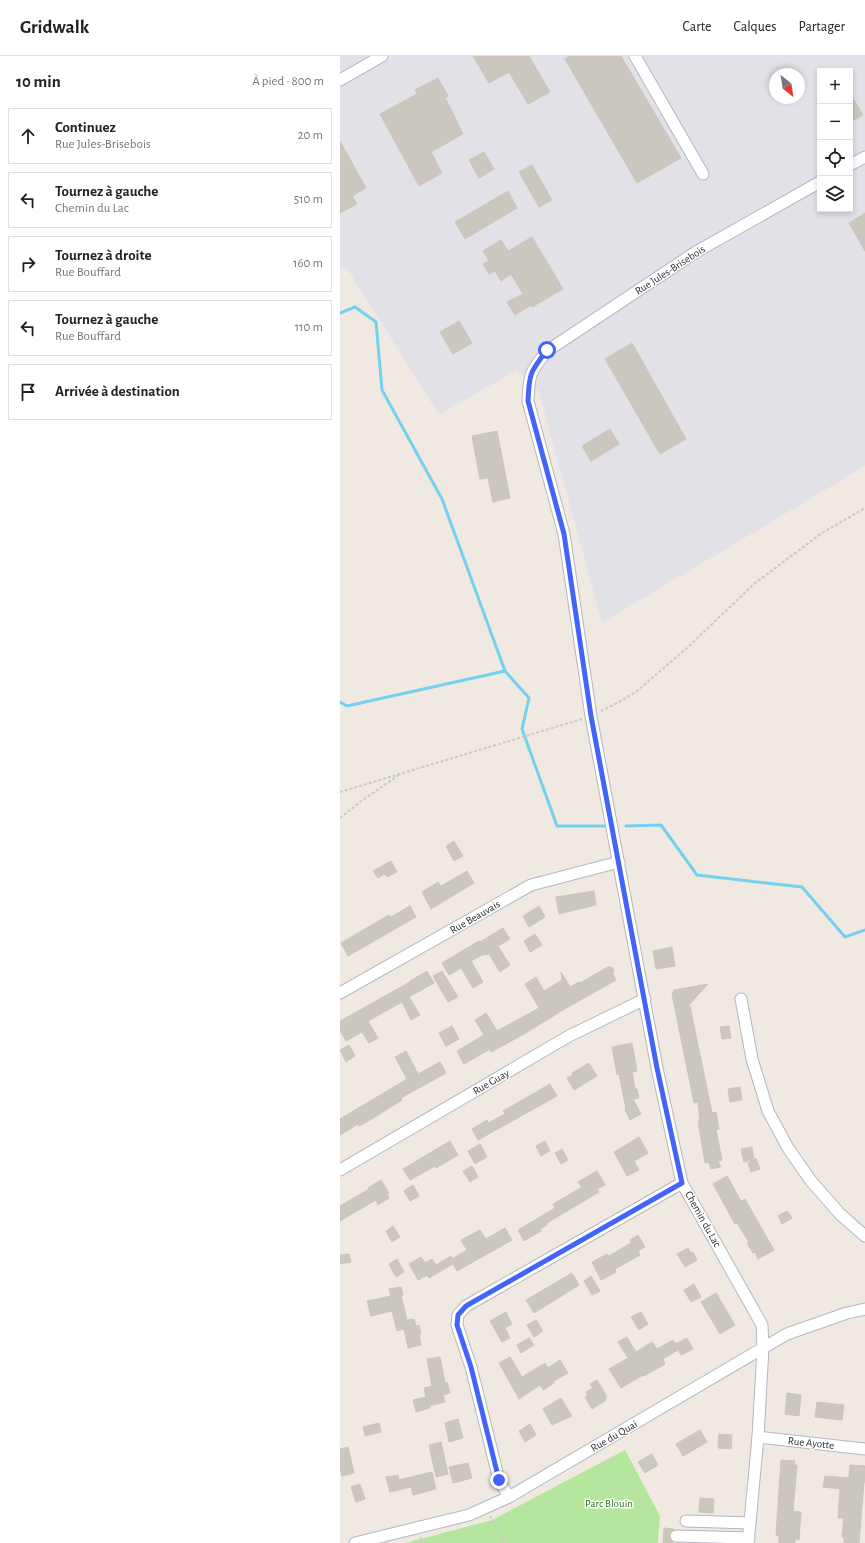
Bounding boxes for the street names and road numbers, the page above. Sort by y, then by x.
street label: Rue Jules-Brisebois [633,243,707,297]
street label: Rue Beauvais [448,898,502,936]
street label: Rue Guay [471,1067,511,1097]
street label: Chemin du Lac [683,1189,723,1250]
street label: Rue du Quai [589,1418,639,1454]
street label: Rue Ayotte [787,1435,835,1451]

